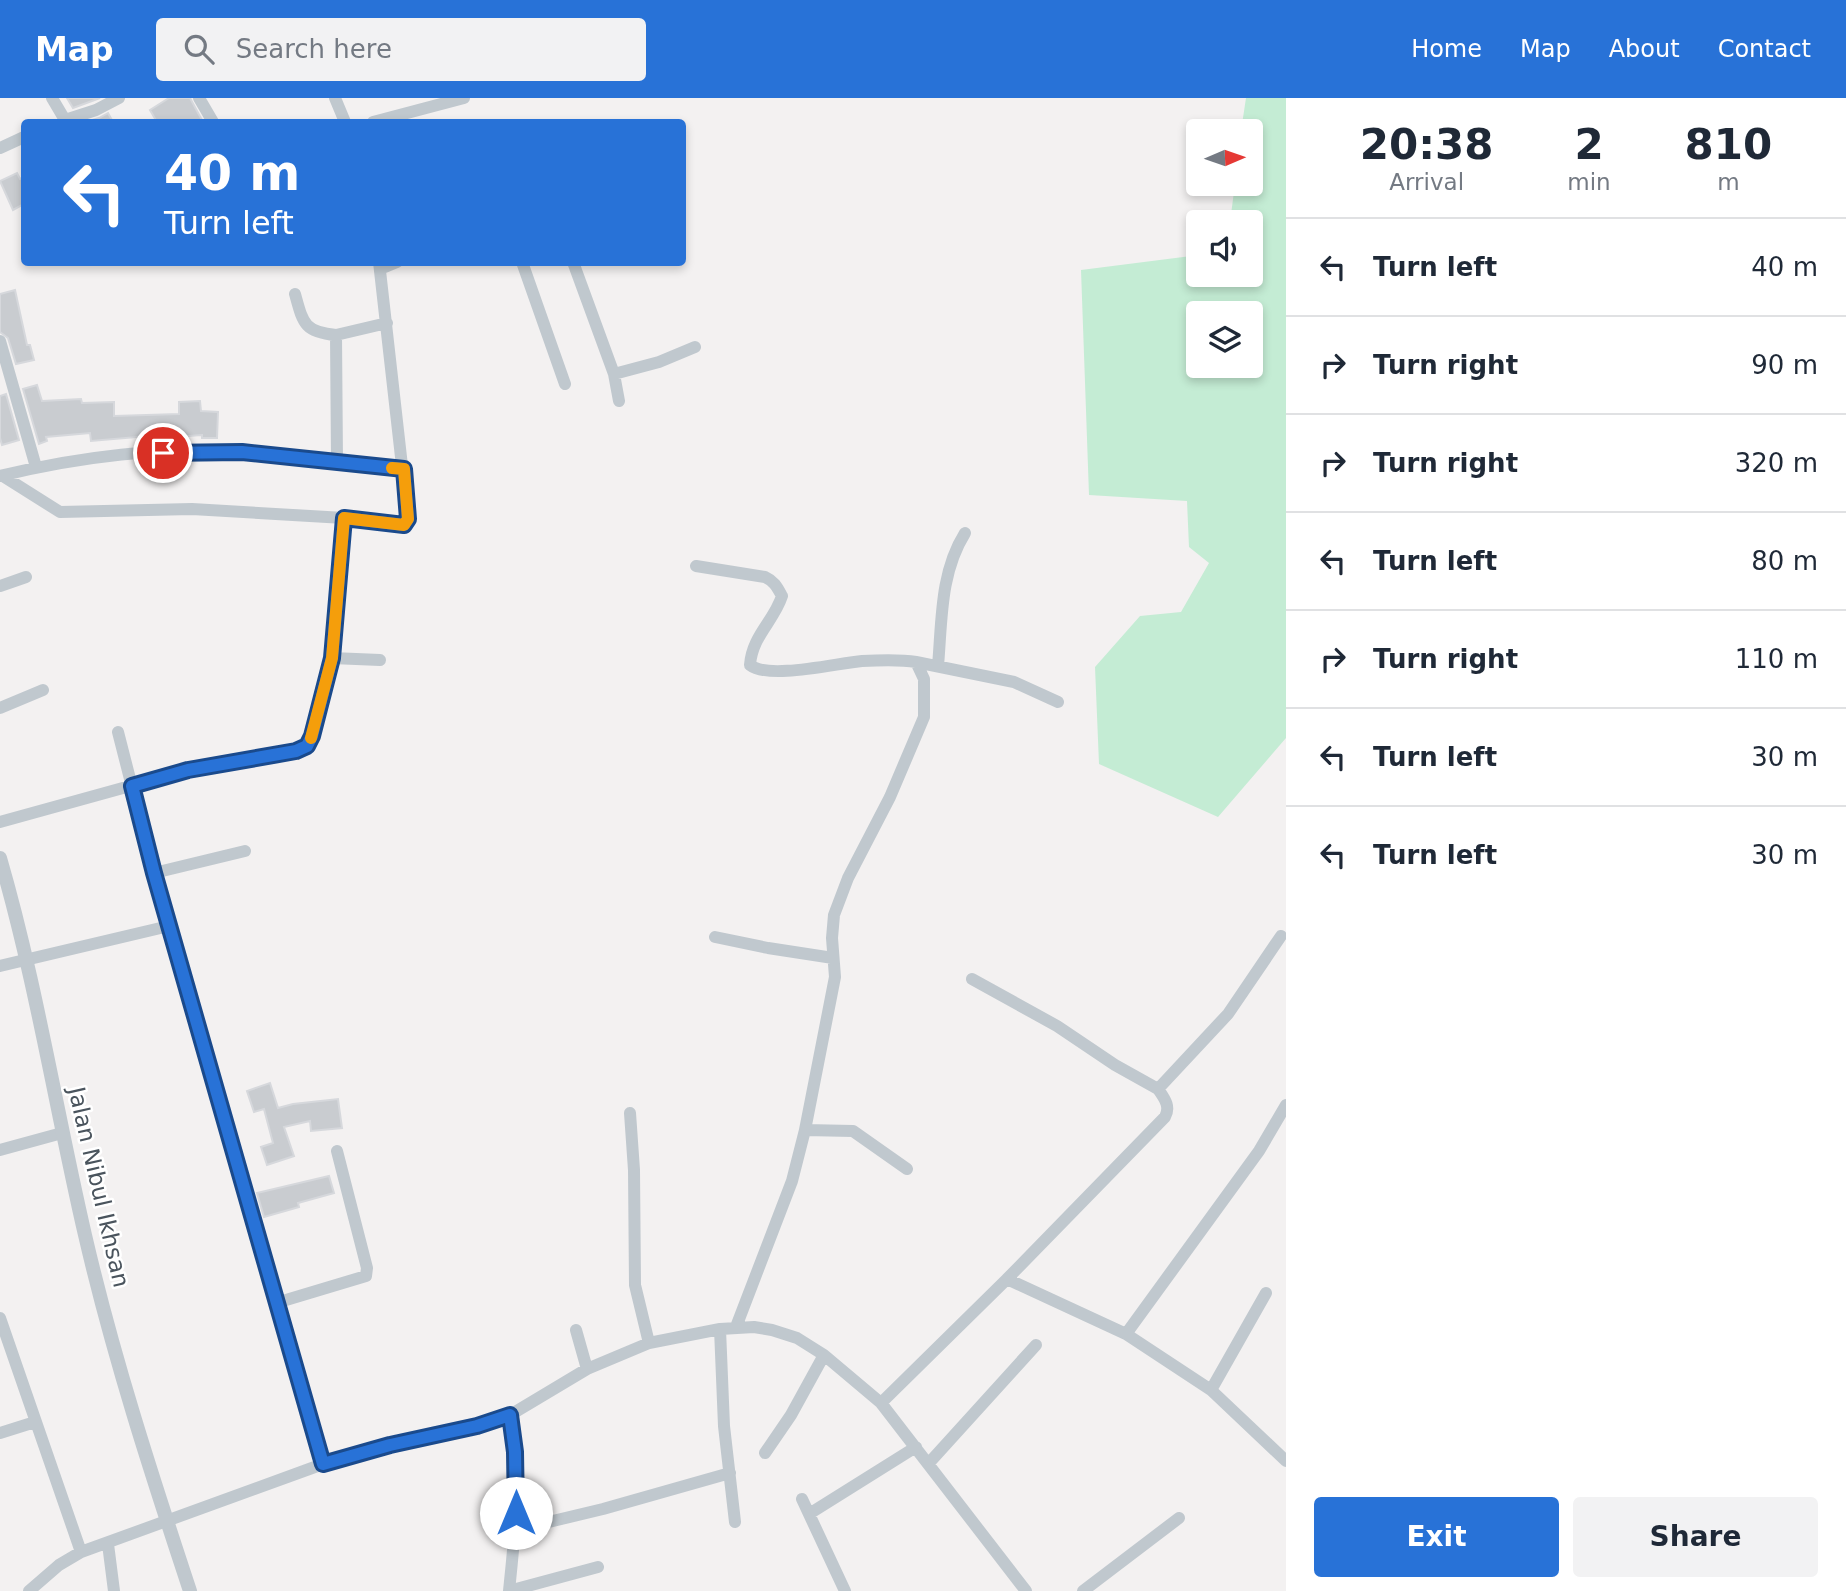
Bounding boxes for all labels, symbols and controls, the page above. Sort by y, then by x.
search box [156,18,646,81]
text: Map [35,30,114,69]
icon: search [180,30,218,68]
text: Search here [236,34,392,64]
text: Home [1411,35,1482,63]
text: Map [1520,35,1571,63]
text: About [1609,35,1680,63]
text: Contact [1718,35,1811,63]
north arrow [1186,119,1264,196]
map controls [1186,119,1263,378]
text: 20:38 [1360,120,1494,169]
text: 2 [1574,120,1604,169]
text: 810 [1685,120,1772,169]
text: 40 m [164,145,300,202]
icon: left [49,147,140,238]
text: Arrival [1389,169,1464,195]
text: min [1567,169,1611,195]
text: m [1717,169,1740,195]
text: Turn left [164,204,294,242]
button: sound [1186,210,1263,287]
icon: left [1314,248,1352,286]
text: Turn left [1373,252,1497,282]
text: 40 m [1751,252,1818,282]
button: layers [1186,301,1263,378]
icon: right [1314,346,1352,384]
text: Turn right [1373,350,1518,380]
text: 90 m [1751,350,1818,380]
pin [133,423,193,483]
icon: arrive [144,434,182,472]
icon: right [1314,444,1352,482]
text: Turn right [1373,448,1518,478]
text: 320 m [1735,448,1818,478]
icon: left [1314,542,1352,580]
text: Turn left [1373,546,1497,576]
text: 80 m [1751,546,1818,576]
icon: right [1314,640,1352,678]
text: Turn right [1373,644,1518,674]
text: 110 m [1735,644,1818,674]
icon: left [1314,738,1352,776]
text: Turn left [1373,742,1497,772]
text: 30 m [1751,742,1818,772]
icon: left [1314,836,1352,874]
text: Turn left [1373,840,1497,870]
text: 30 m [1751,840,1818,870]
street label: Jalan Nibul Ikhsan [63,1082,135,1290]
position arrow [479,1476,553,1550]
button: Exit [1314,1497,1559,1577]
button: Share [1573,1497,1818,1577]

